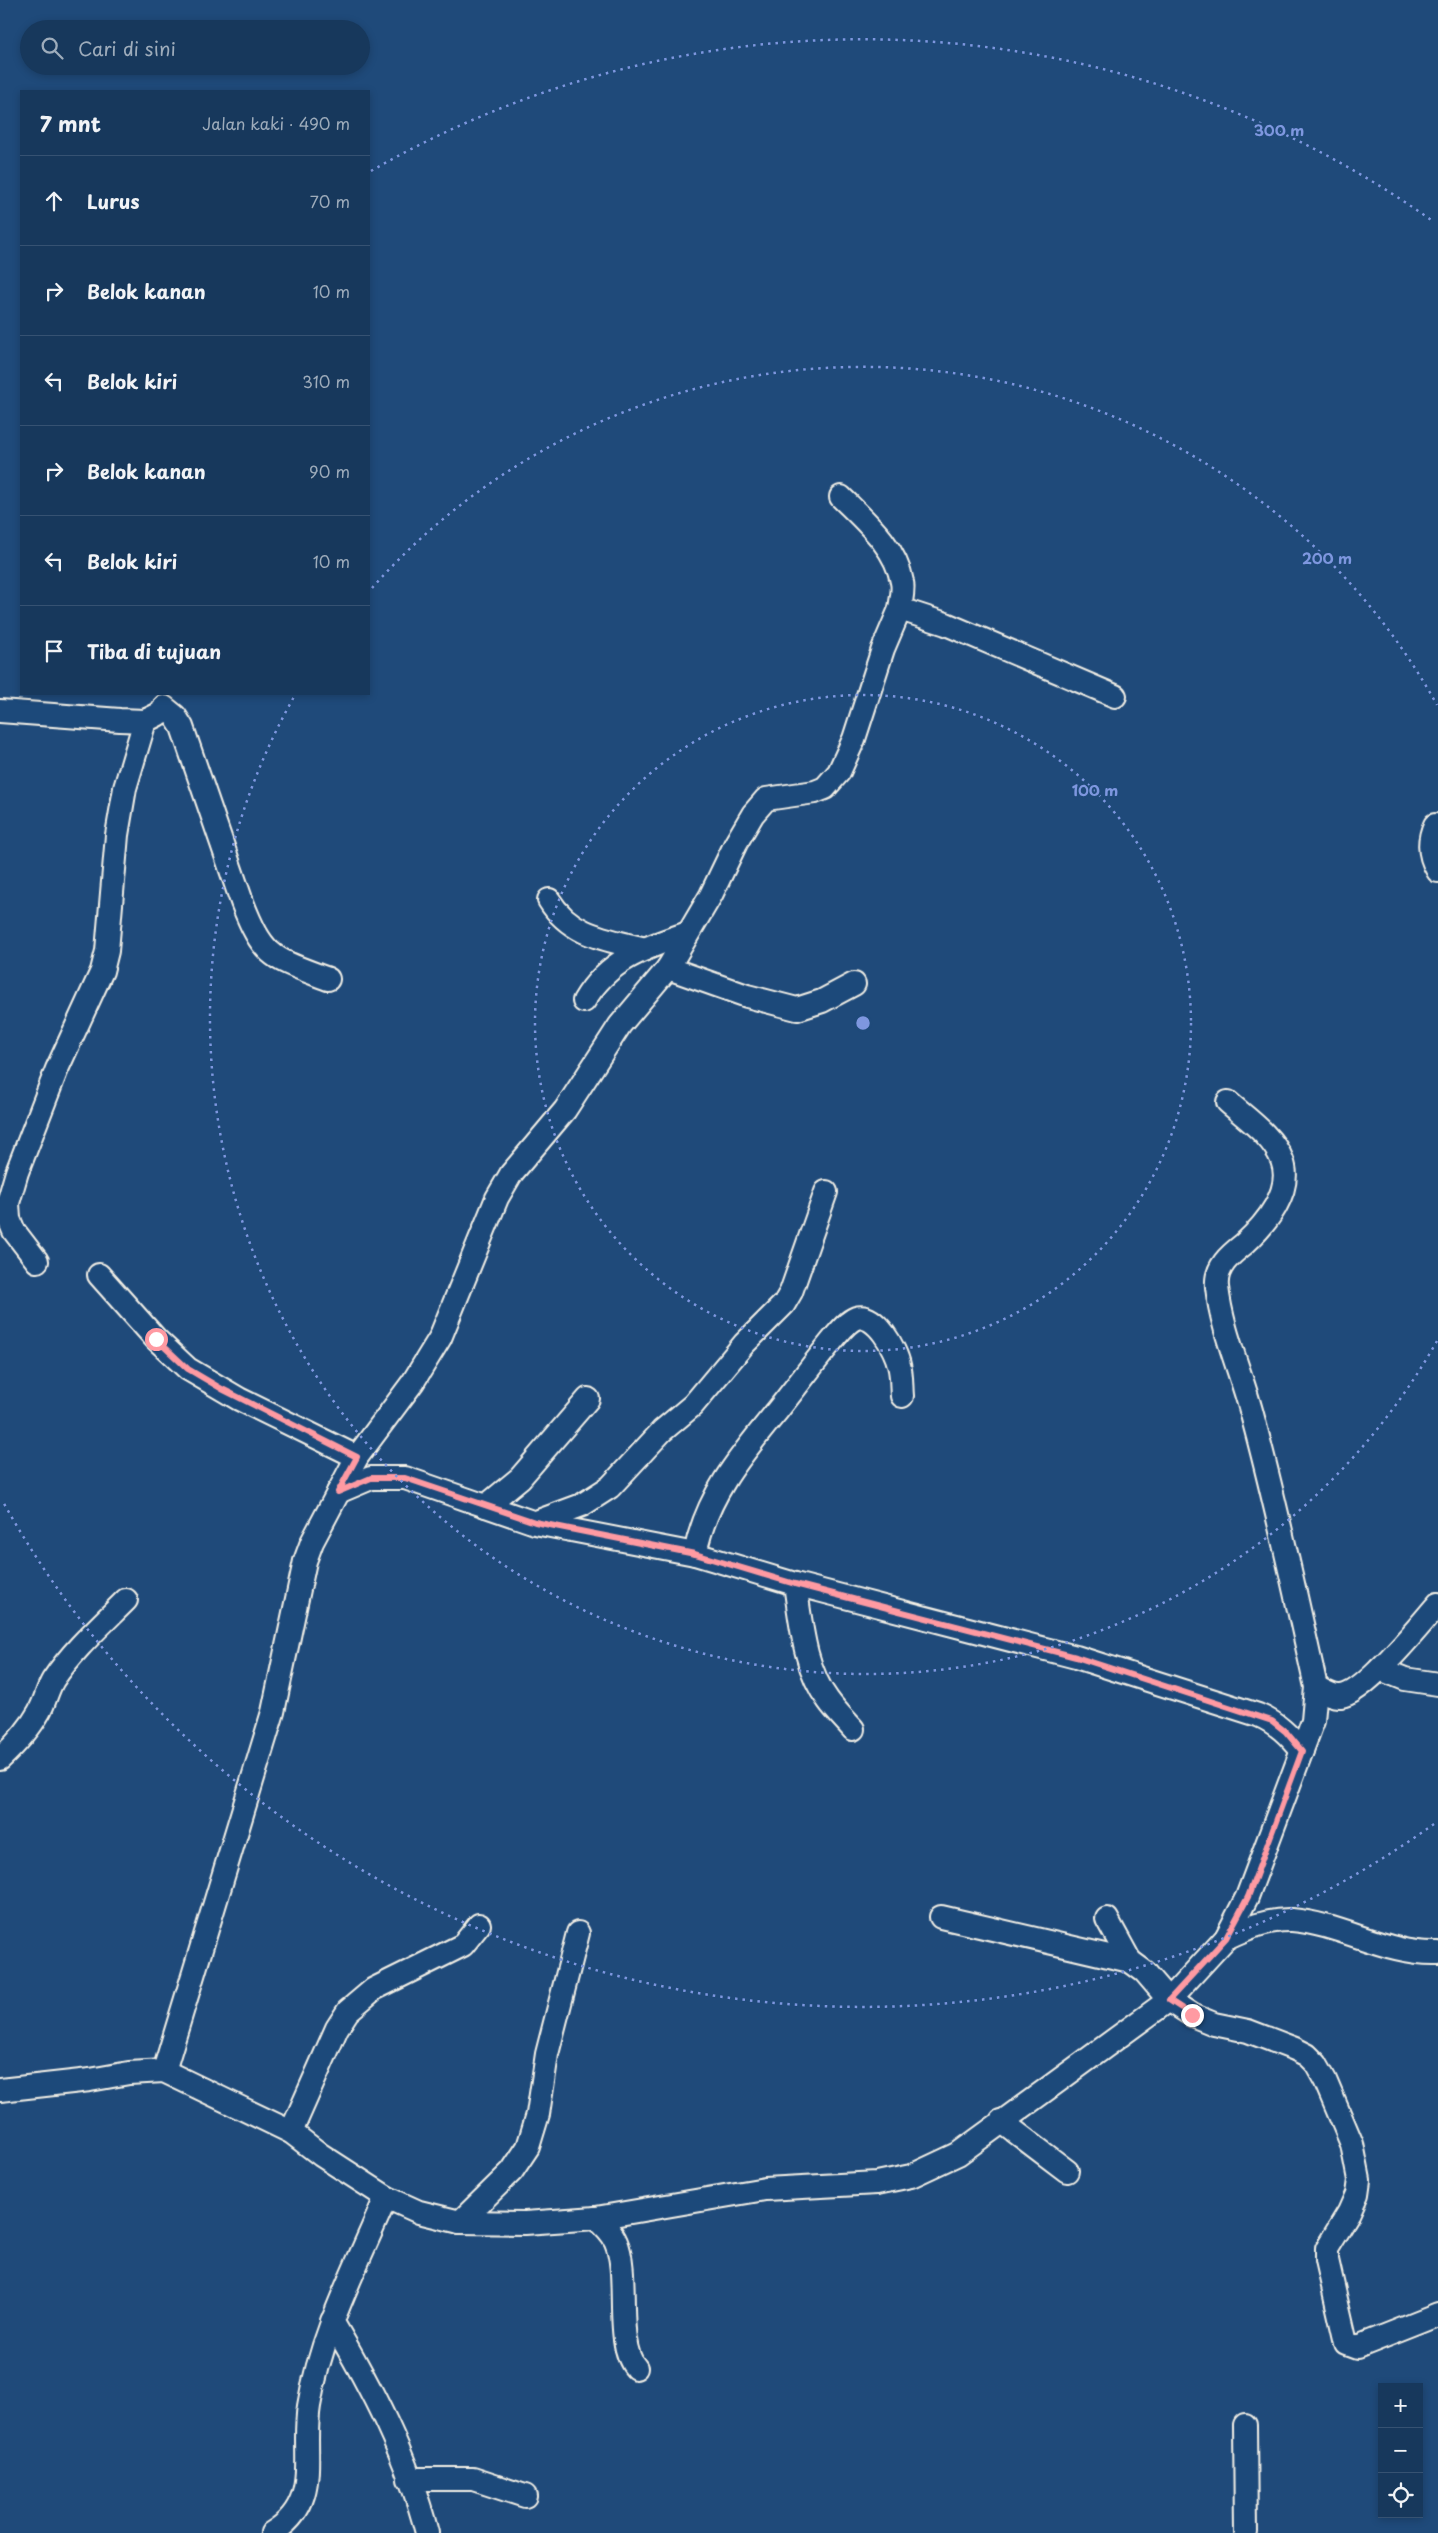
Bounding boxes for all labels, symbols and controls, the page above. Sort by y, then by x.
search box [20,20,370,75]
icon: search [38,34,66,62]
text: Cari di sini [78,34,176,62]
text: 7 mnt [40,107,101,139]
text: Jalan kaki · 490 m [202,111,350,135]
text: 300 m [1254,118,1304,141]
icon: ahead [40,187,68,215]
text: Lurus [87,187,140,215]
text: 70 m [310,189,350,213]
icon: right [40,277,68,305]
text: Belok kanan [87,277,206,305]
text: 10 m [313,279,350,303]
icon: left [40,367,68,395]
text: Belok kiri [87,367,177,395]
text: 310 m [302,369,350,393]
icon: right [40,457,68,485]
text: Belok kanan [87,457,206,485]
text: 90 m [309,459,350,483]
text: 200 m [1302,546,1352,569]
icon: left [40,547,68,575]
text: Belok kiri [87,547,177,575]
text: 10 m [313,549,350,573]
icon: arrive [40,637,68,665]
text: Tiba di tujuan [87,637,221,665]
text: 100 m [1072,778,1118,801]
centre of rings [854,1014,872,1032]
route start [145,1328,168,1351]
route end [1181,2004,1204,2027]
map controls [1378,2383,1423,2518]
button: + [1378,2383,1423,2428]
button: − [1378,2428,1423,2473]
button: locate [1378,2473,1423,2518]

